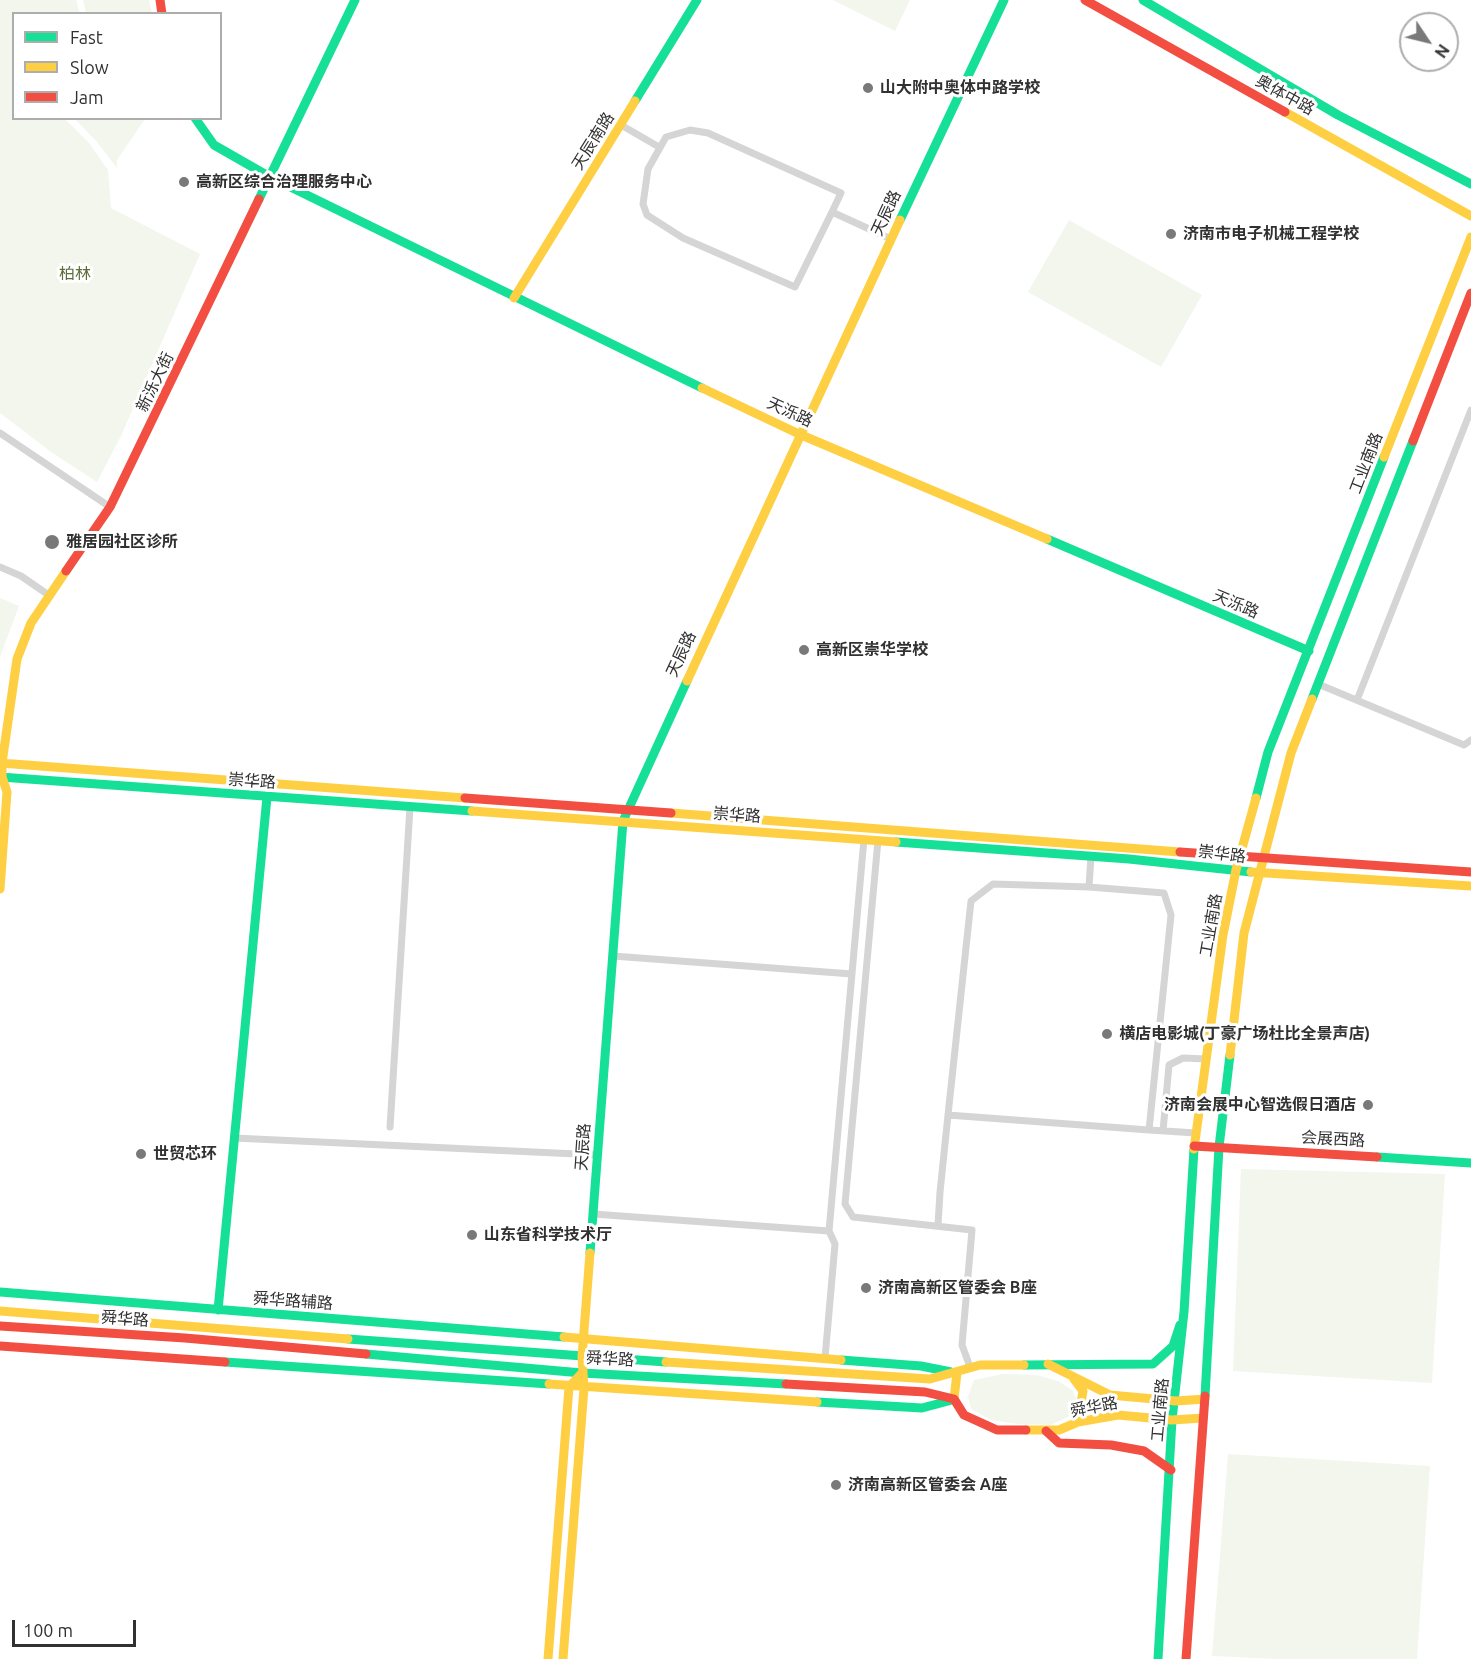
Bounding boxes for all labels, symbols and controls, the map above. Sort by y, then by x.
legend [12,12,222,120]
north arrow [1399,12,1459,72]
text: Fast [70,27,103,47]
text: N [1431,41,1453,61]
text: Slow [70,57,109,77]
street label: 奥体中路 [1252,71,1318,119]
place label: 山大附中奥体中路学校 [880,78,1040,98]
marker: 山大附中奥体中路学校 [861,81,875,95]
text: Jam [70,87,104,107]
street label: 天辰南路 [568,109,618,173]
place label: 高新区综合治理服务中心 [196,172,372,192]
marker: 高新区综合治理服务中心 [177,175,191,189]
street label: 天辰路 [867,187,905,239]
place label: 济南市电子机械工程学校 [1183,224,1359,244]
marker: 济南市电子机械工程学校 [1164,227,1178,241]
park label: 柏林 [59,264,91,284]
street label: 新泺大街 [132,349,178,415]
street label: 天泺路 [764,393,816,431]
street label: 工业南路 [1346,430,1386,496]
place label: 雅居园社区诊所 [66,532,178,552]
marker: 雅居园社区诊所 [43,533,61,551]
street label: 天泺路 [1210,586,1262,622]
street label: 天辰路 [662,628,700,680]
place label: 高新区崇华学校 [816,640,928,660]
marker: 高新区崇华学校 [797,643,811,657]
street label: 崇华路 [227,770,277,792]
street label: 崇华路 [712,804,762,826]
street label: 崇华路 [1197,842,1247,866]
street label: 工业南路 [1196,892,1226,958]
place label: 横店电影城(丁豪广场杜比全景声店) [1119,1024,1370,1044]
marker: 横店电影城(丁豪广场杜比全景声店) [1100,1027,1114,1041]
place label: 济南会展中心智选假日酒店 [1164,1095,1356,1115]
marker: 济南会展中心智选假日酒店 [1361,1098,1375,1112]
street label: 天辰路 [572,1122,594,1172]
street label: 会展西路 [1301,1128,1365,1150]
place label: 世贸芯环 [153,1144,217,1164]
marker: 世贸芯环 [134,1147,148,1161]
place label: 山东省科学技术厅 [484,1225,612,1245]
marker: 山东省科学技术厅 [465,1228,479,1242]
place label: 济南高新区管委会 B座 [878,1278,1036,1298]
marker: 济南高新区管委会 B座 [859,1281,873,1295]
street label: 舜华路辅路 [252,1289,334,1313]
street label: 舜华路 [100,1308,150,1330]
street label: 舜华路 [586,1348,634,1370]
street label: 工业南路 [1148,1377,1172,1443]
street label: 舜华路 [1069,1393,1119,1421]
place label: 济南高新区管委会 A座 [848,1475,1007,1495]
marker: 济南高新区管委会 A座 [829,1478,843,1492]
scale bar [15,1608,140,1646]
text: 100 m [23,1620,73,1640]

